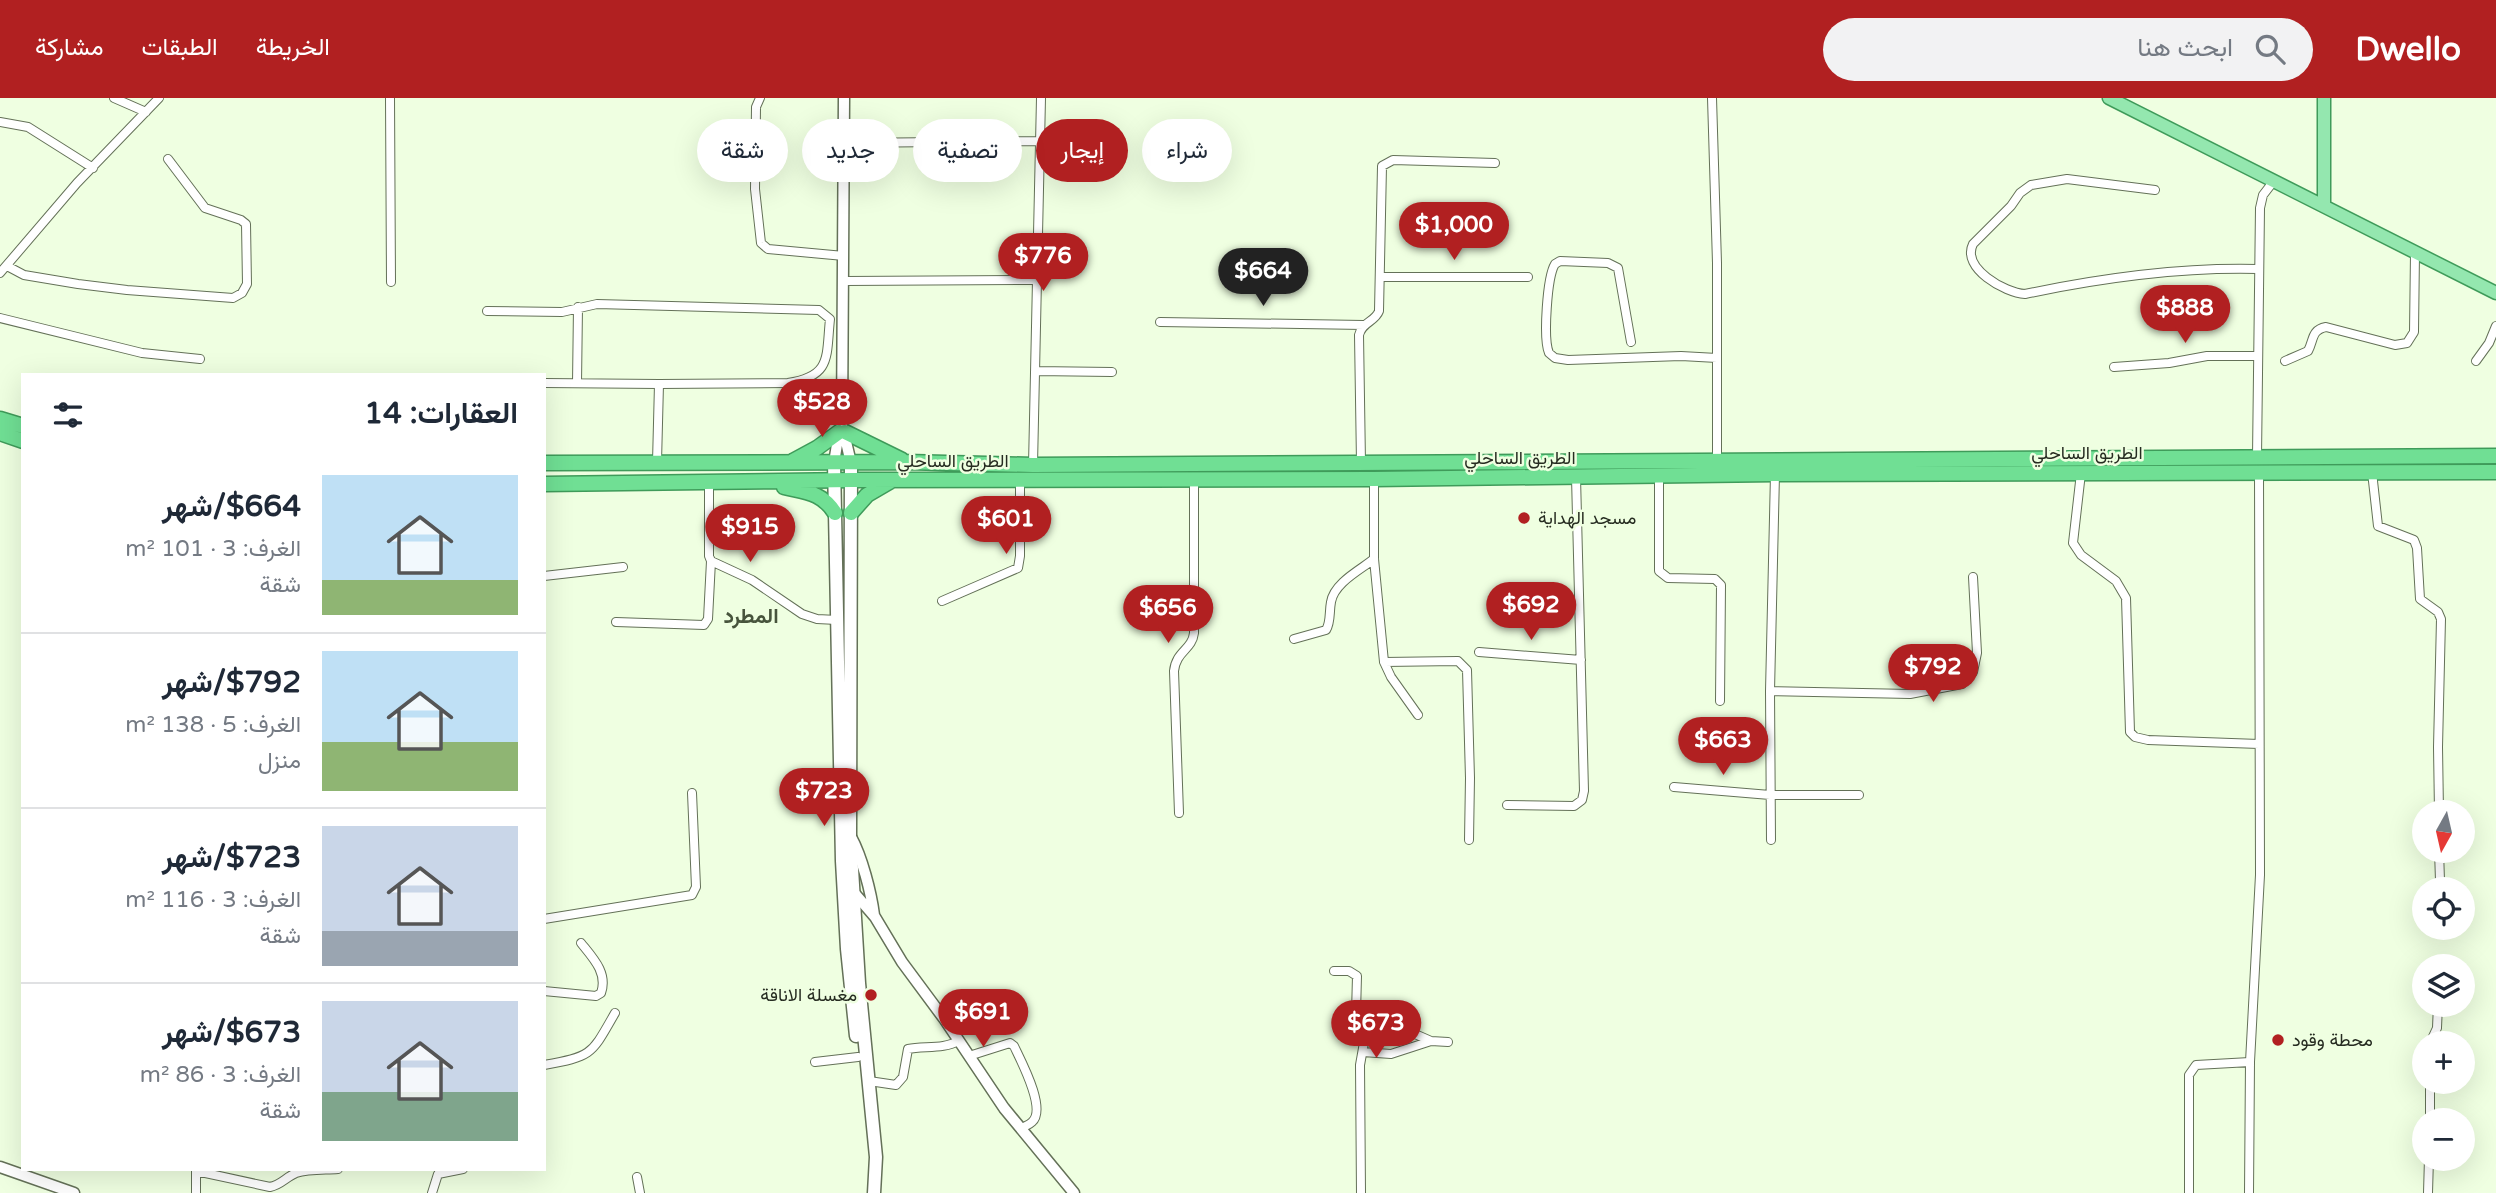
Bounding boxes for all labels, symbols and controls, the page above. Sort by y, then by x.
search box [1823,18,2313,81]
icon: search [2251,30,2289,68]
text: Dwello [2355,30,2461,69]
text: ابحث هنا [2137,32,2233,63]
text: مشاركة [35,33,103,62]
text: الطبقات [141,33,218,62]
text: الخريطة [256,33,330,62]
chip: شقة [697,119,788,182]
chip: جديد [802,119,899,182]
chip: تصفية [913,119,1022,182]
chip: إيجار [1036,119,1128,182]
chip: شراء [1142,119,1232,182]
pin: $1,000 [1397,202,1511,262]
text: $1,000 [1415,211,1493,239]
pin: $776 [1002,234,1084,293]
text: $776 [1014,242,1072,270]
pin: $664 [1222,248,1304,308]
text: $664 [1234,257,1292,285]
pin: $888 [2144,286,2226,345]
text: $888 [2156,294,2214,322]
pin: $528 [781,380,863,439]
text: $528 [793,388,851,416]
text: العقارات: 14 [364,395,518,432]
icon: filters [49,396,87,434]
street label: الطريق الساحلي [2031,442,2143,468]
street label: الطريق الساحلي [1464,447,1576,473]
street label: الطريق الساحلي [897,450,1009,476]
text: $664/شهر [162,488,301,525]
pin: $601 [965,496,1047,556]
icon: home [378,503,462,587]
pin: $915 [709,504,791,564]
text: $601 [977,505,1035,533]
place label: مسجد الهداية [1538,507,1636,529]
marker: مسجد الهداية [1516,510,1532,526]
text: $915 [721,513,779,541]
text: الغرف: 3 · 101 m² [125,535,301,563]
text: شقة [259,571,301,599]
pin: $692 [1490,582,1572,642]
pin: $656 [1127,586,1209,645]
text: $692 [1502,591,1560,619]
text: $656 [1139,594,1197,622]
district label: المطرد [723,604,779,629]
pin: $792 [1892,644,1974,704]
text: $792 [1904,653,1962,681]
text: $792/شهر [162,664,301,701]
icon: home [378,679,462,763]
text: الغرف: 5 · 138 m² [125,711,301,739]
pin: $663 [1682,718,1764,777]
text: $663 [1694,726,1752,754]
text: منزل [258,747,301,775]
pin: $723 [783,768,865,828]
text: $723 [795,777,853,805]
north arrow [2412,800,2474,863]
map controls [2412,800,2475,1171]
text: $723/شهر [162,839,301,876]
icon: home [378,854,462,938]
button: locate [2412,877,2475,940]
text: الغرف: 3 · 116 m² [125,886,301,914]
text: شقة [259,922,301,950]
button: layers [2412,954,2475,1017]
place label: مغسلة الاناقة [760,984,857,1006]
marker: مغسلة الاناقة [863,987,879,1003]
pin: $691 [942,990,1024,1049]
text: $691 [954,998,1012,1026]
pin: $673 [1335,1000,1417,1060]
text: $673 [1347,1009,1405,1037]
text: $673/شهر [162,1014,301,1051]
icon: home [378,1029,462,1113]
place label: محطة وقود [2292,1029,2373,1051]
button: + [2412,1031,2475,1094]
marker: محطة وقود [2270,1032,2286,1048]
text: الغرف: 3 · 86 m² [140,1061,301,1089]
text: شقة [259,1097,301,1125]
button: − [2412,1108,2475,1171]

